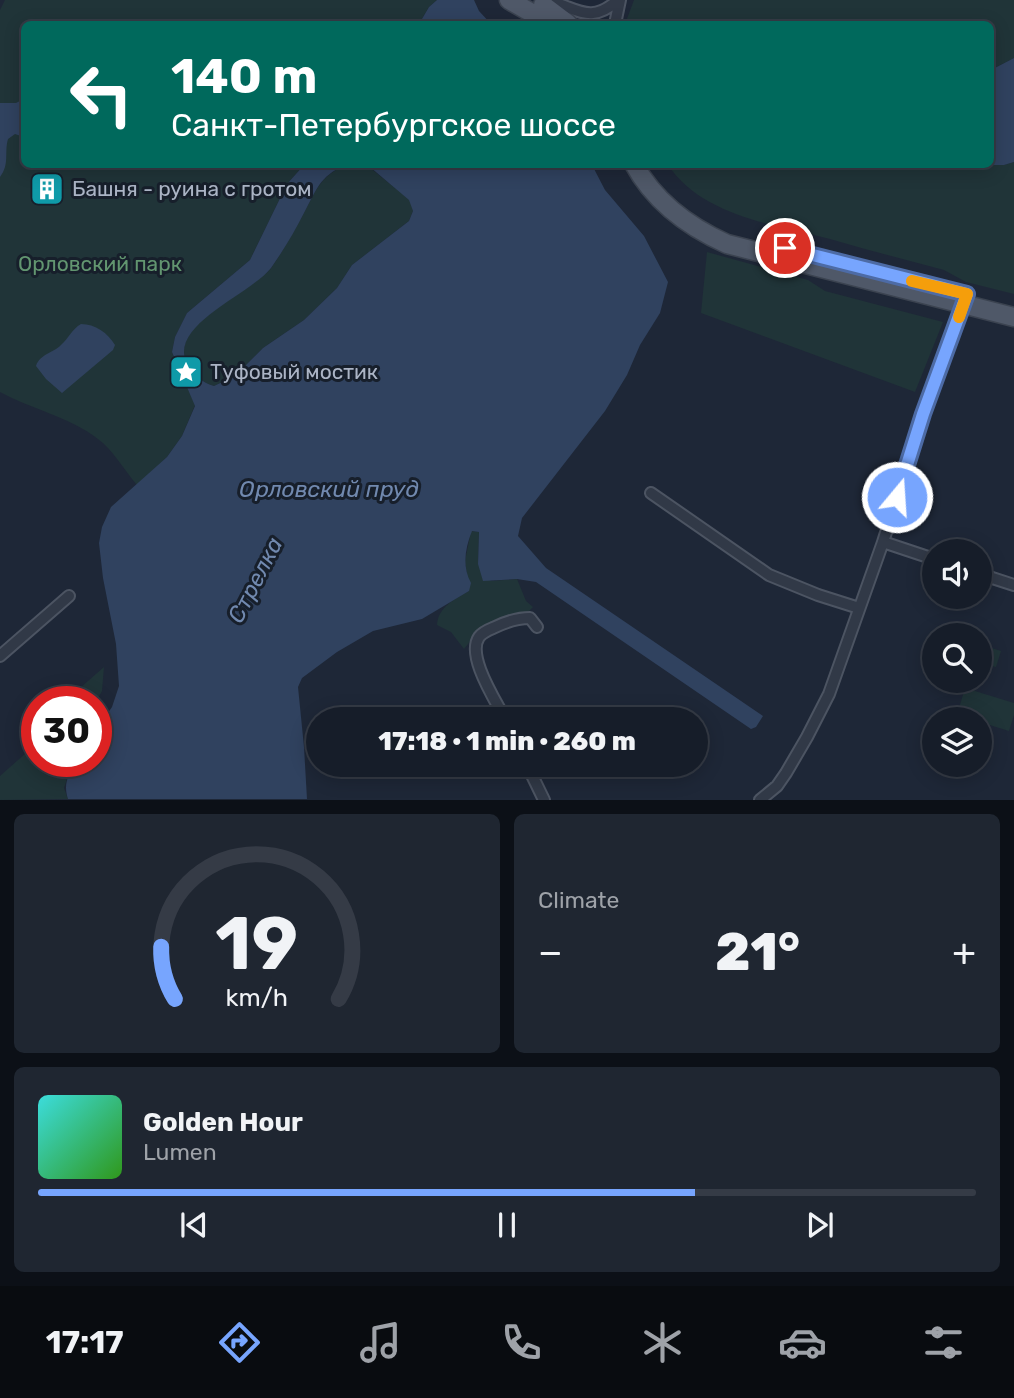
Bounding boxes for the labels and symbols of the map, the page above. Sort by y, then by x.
building icon: Башня - руина с гротом [28,170,66,208]
place label: Башня - руина с гротом [72,176,312,201]
pin [755,218,815,278]
park label: Орловский парк [18,251,182,276]
place icon: Туфовый мостик [167,353,205,391]
place label: Туфовый мостик [210,359,378,384]
position arrow [860,460,934,534]
water label: Орловский пруд [239,475,419,503]
water label: Стрелка [222,532,288,628]
speed limit sign: 30 [21,686,112,777]

